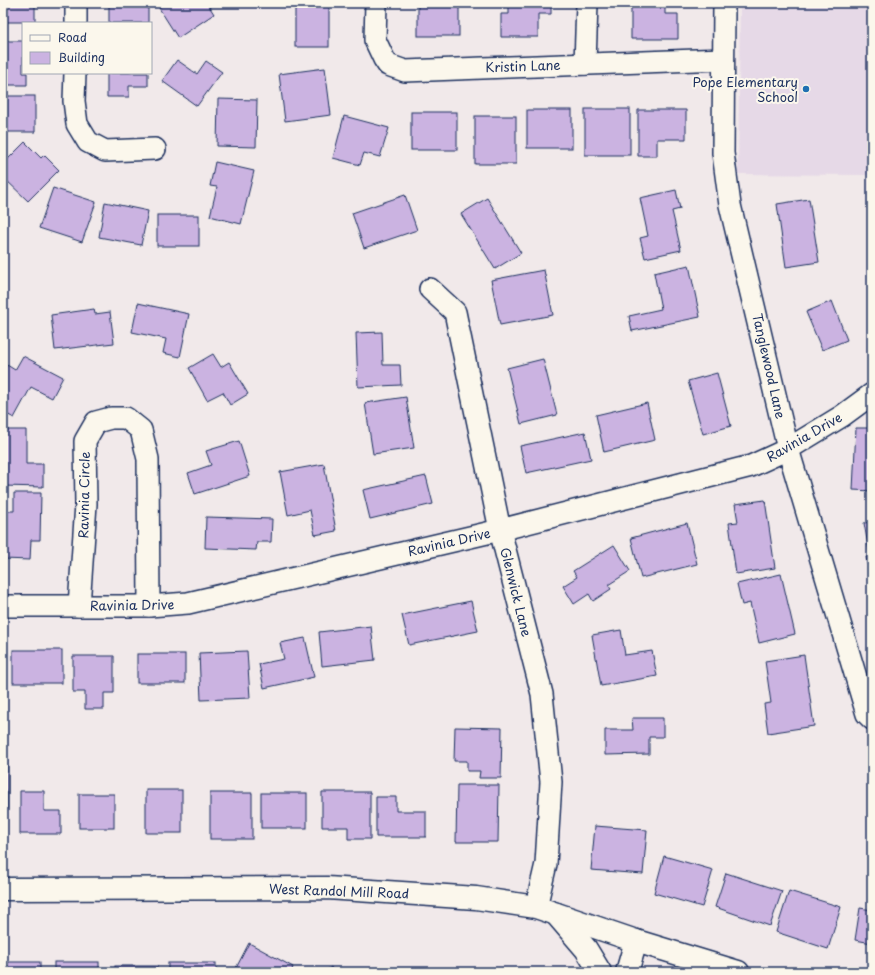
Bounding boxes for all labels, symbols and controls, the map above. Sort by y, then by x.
legend [22,22,152,74]
text: Road [58,28,87,46]
text: Building [58,48,105,66]
street label: Kristin Lane [485,55,561,76]
place label: Pope Elementary School [692,72,798,106]
marker: Pope Elementary School [801,84,811,94]
street label: Tanglewood Lane [748,311,791,420]
street label: Ravinia Drive [762,407,845,466]
street label: Ravinia Circle [73,451,94,539]
street label: Ravinia Drive [406,523,492,560]
street label: Glenwick Lane [496,545,537,638]
street label: Ravinia Drive [90,594,175,615]
street label: West Randol Mill Road [269,879,409,902]

